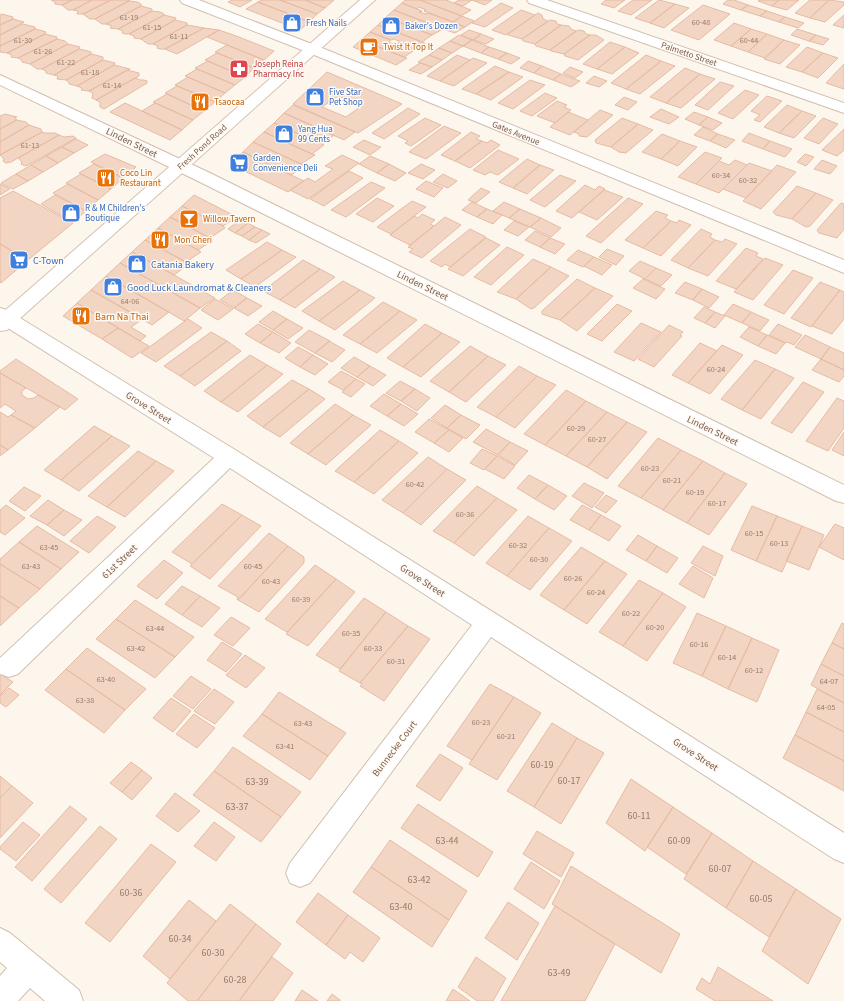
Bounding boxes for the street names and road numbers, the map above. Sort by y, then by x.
street label: Palmetto Street [659,39,719,70]
street label: Gates Avenue [490,118,542,149]
street label: Fresh Pond Road [175,121,230,173]
street label: Linden Street [103,124,160,162]
street label: Linden Street [394,267,451,305]
street label: Grove Street [123,388,175,428]
street label: Linden Street [684,412,741,450]
street label: 61st Street [99,541,141,582]
street label: Grove Street [397,561,448,601]
street label: Bunnecke Court [369,717,421,780]
street label: Grove Street [670,735,721,775]

